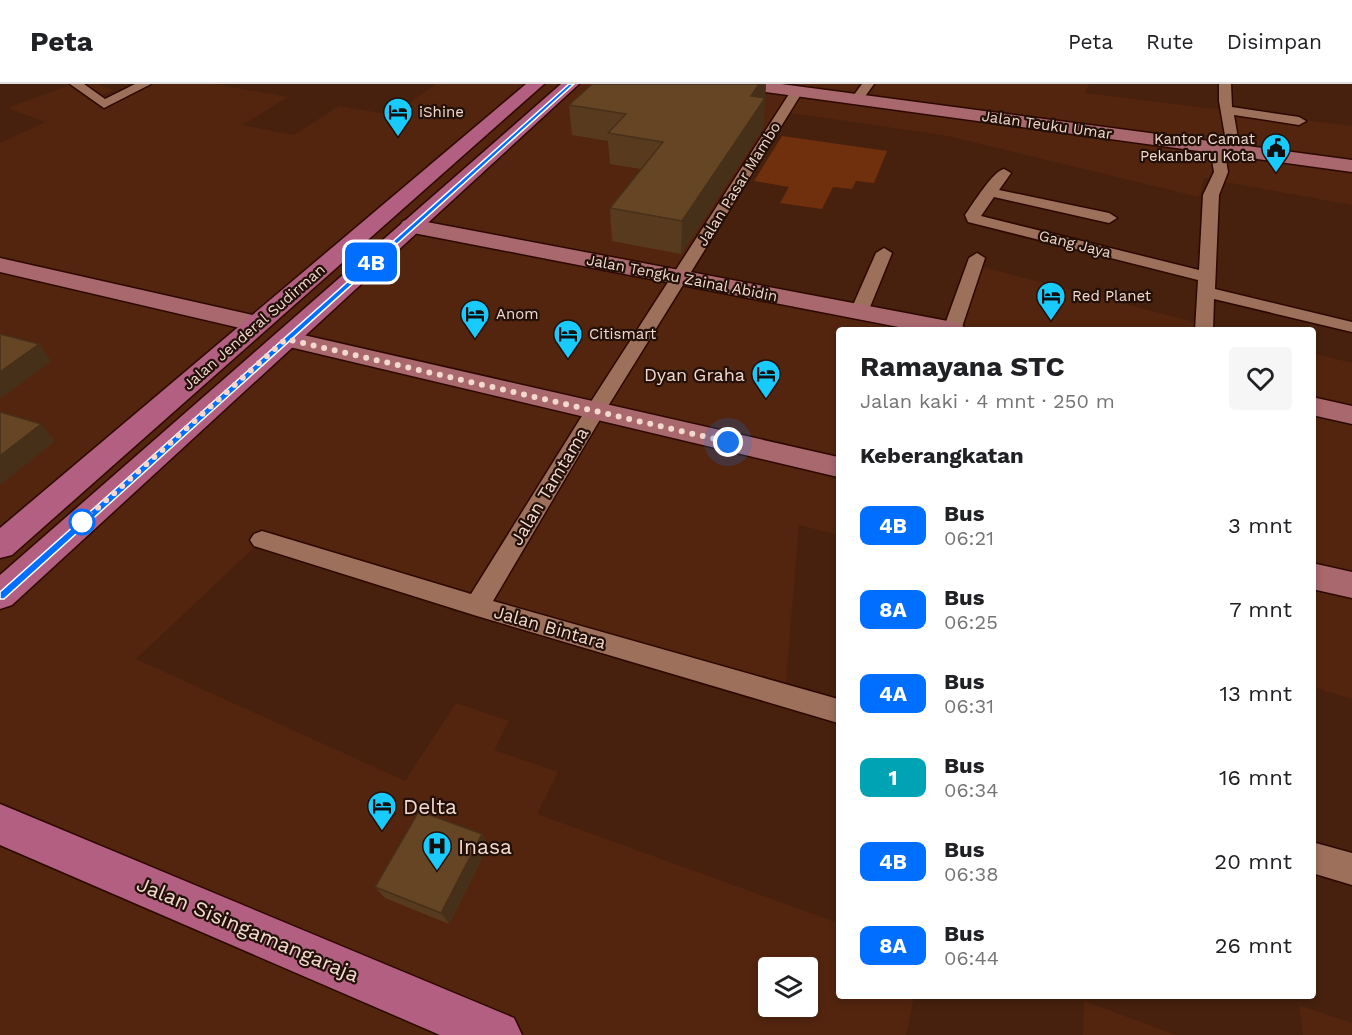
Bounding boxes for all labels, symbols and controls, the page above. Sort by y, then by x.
text: Peta [30,25,93,58]
text: Peta [1068,29,1113,54]
text: Rute [1146,29,1194,54]
text: Disimpan [1227,29,1322,54]
hotel icon: iShine [382,96,414,138]
place label: iShine [419,103,464,121]
street label: Jalan Teuku Umar [981,107,1113,143]
street label: Jalan Pasar Mambo [693,119,785,249]
place label: Kantor Camat Pekanbaru Kota [1140,130,1256,165]
public building icon: Kantor Camat Pekanbaru Kota [1260,132,1292,174]
street label: Gang Jaya [1037,226,1113,262]
line badge: 4B [344,242,398,282]
text: 4B [357,250,385,275]
street label: Jalan Tengku Zainal Abidin [585,251,779,305]
street label: Jalan Jenderal Sudirman [179,260,329,394]
hotel icon: Red Planet [1035,280,1067,322]
place label: Red Planet [1072,287,1152,305]
hotel icon: Anom [459,298,491,340]
place label: Anom [496,305,538,323]
hotel icon: Citismart [552,318,584,360]
place label: Citismart [589,325,657,343]
button: heart [1229,347,1292,410]
text: Ramayana STC [860,350,1065,383]
hotel icon: Dyan Graha [750,358,782,400]
place label: Dyan Graha [644,364,745,385]
text: Jalan kaki · 4 mnt · 250 m [860,389,1115,413]
street label: Jalan Tamtama [506,423,592,549]
your location [713,427,743,457]
text: Keberangkatan [860,443,1024,468]
text: Bus [944,501,984,526]
unlabelled marker [69,509,95,535]
text: 4B [879,513,907,538]
text: 3 mnt [1228,513,1292,538]
text: 06:21 [944,526,994,550]
text: Bus [944,585,984,610]
text: 8A [879,597,907,622]
text: 7 mnt [1229,597,1292,622]
street label: Jalan Bintara [492,601,608,653]
text: 06:25 [944,610,998,634]
text: Bus [944,669,984,694]
text: 4A [879,681,907,706]
text: 13 mnt [1219,681,1292,706]
text: 06:31 [944,694,994,718]
text: Bus [944,753,984,778]
text: 1 [888,765,898,790]
text: 16 mnt [1219,765,1292,790]
text: 06:34 [944,778,998,802]
hotel icon: Delta [366,790,398,832]
place label: Delta [403,794,457,819]
hospital icon: Inasa [421,830,453,872]
place label: Inasa [458,834,512,859]
text: Bus [944,837,984,862]
text: 4B [879,849,907,874]
text: 20 mnt [1214,849,1292,874]
text: 06:38 [944,862,999,886]
street label: Jalan Sisingamangaraja [133,871,363,987]
text: Bus [944,921,984,946]
text: 8A [879,933,907,958]
text: 26 mnt [1215,933,1292,958]
text: 06:44 [944,946,999,970]
map controls [758,957,818,1017]
button: layers [758,957,818,1017]

